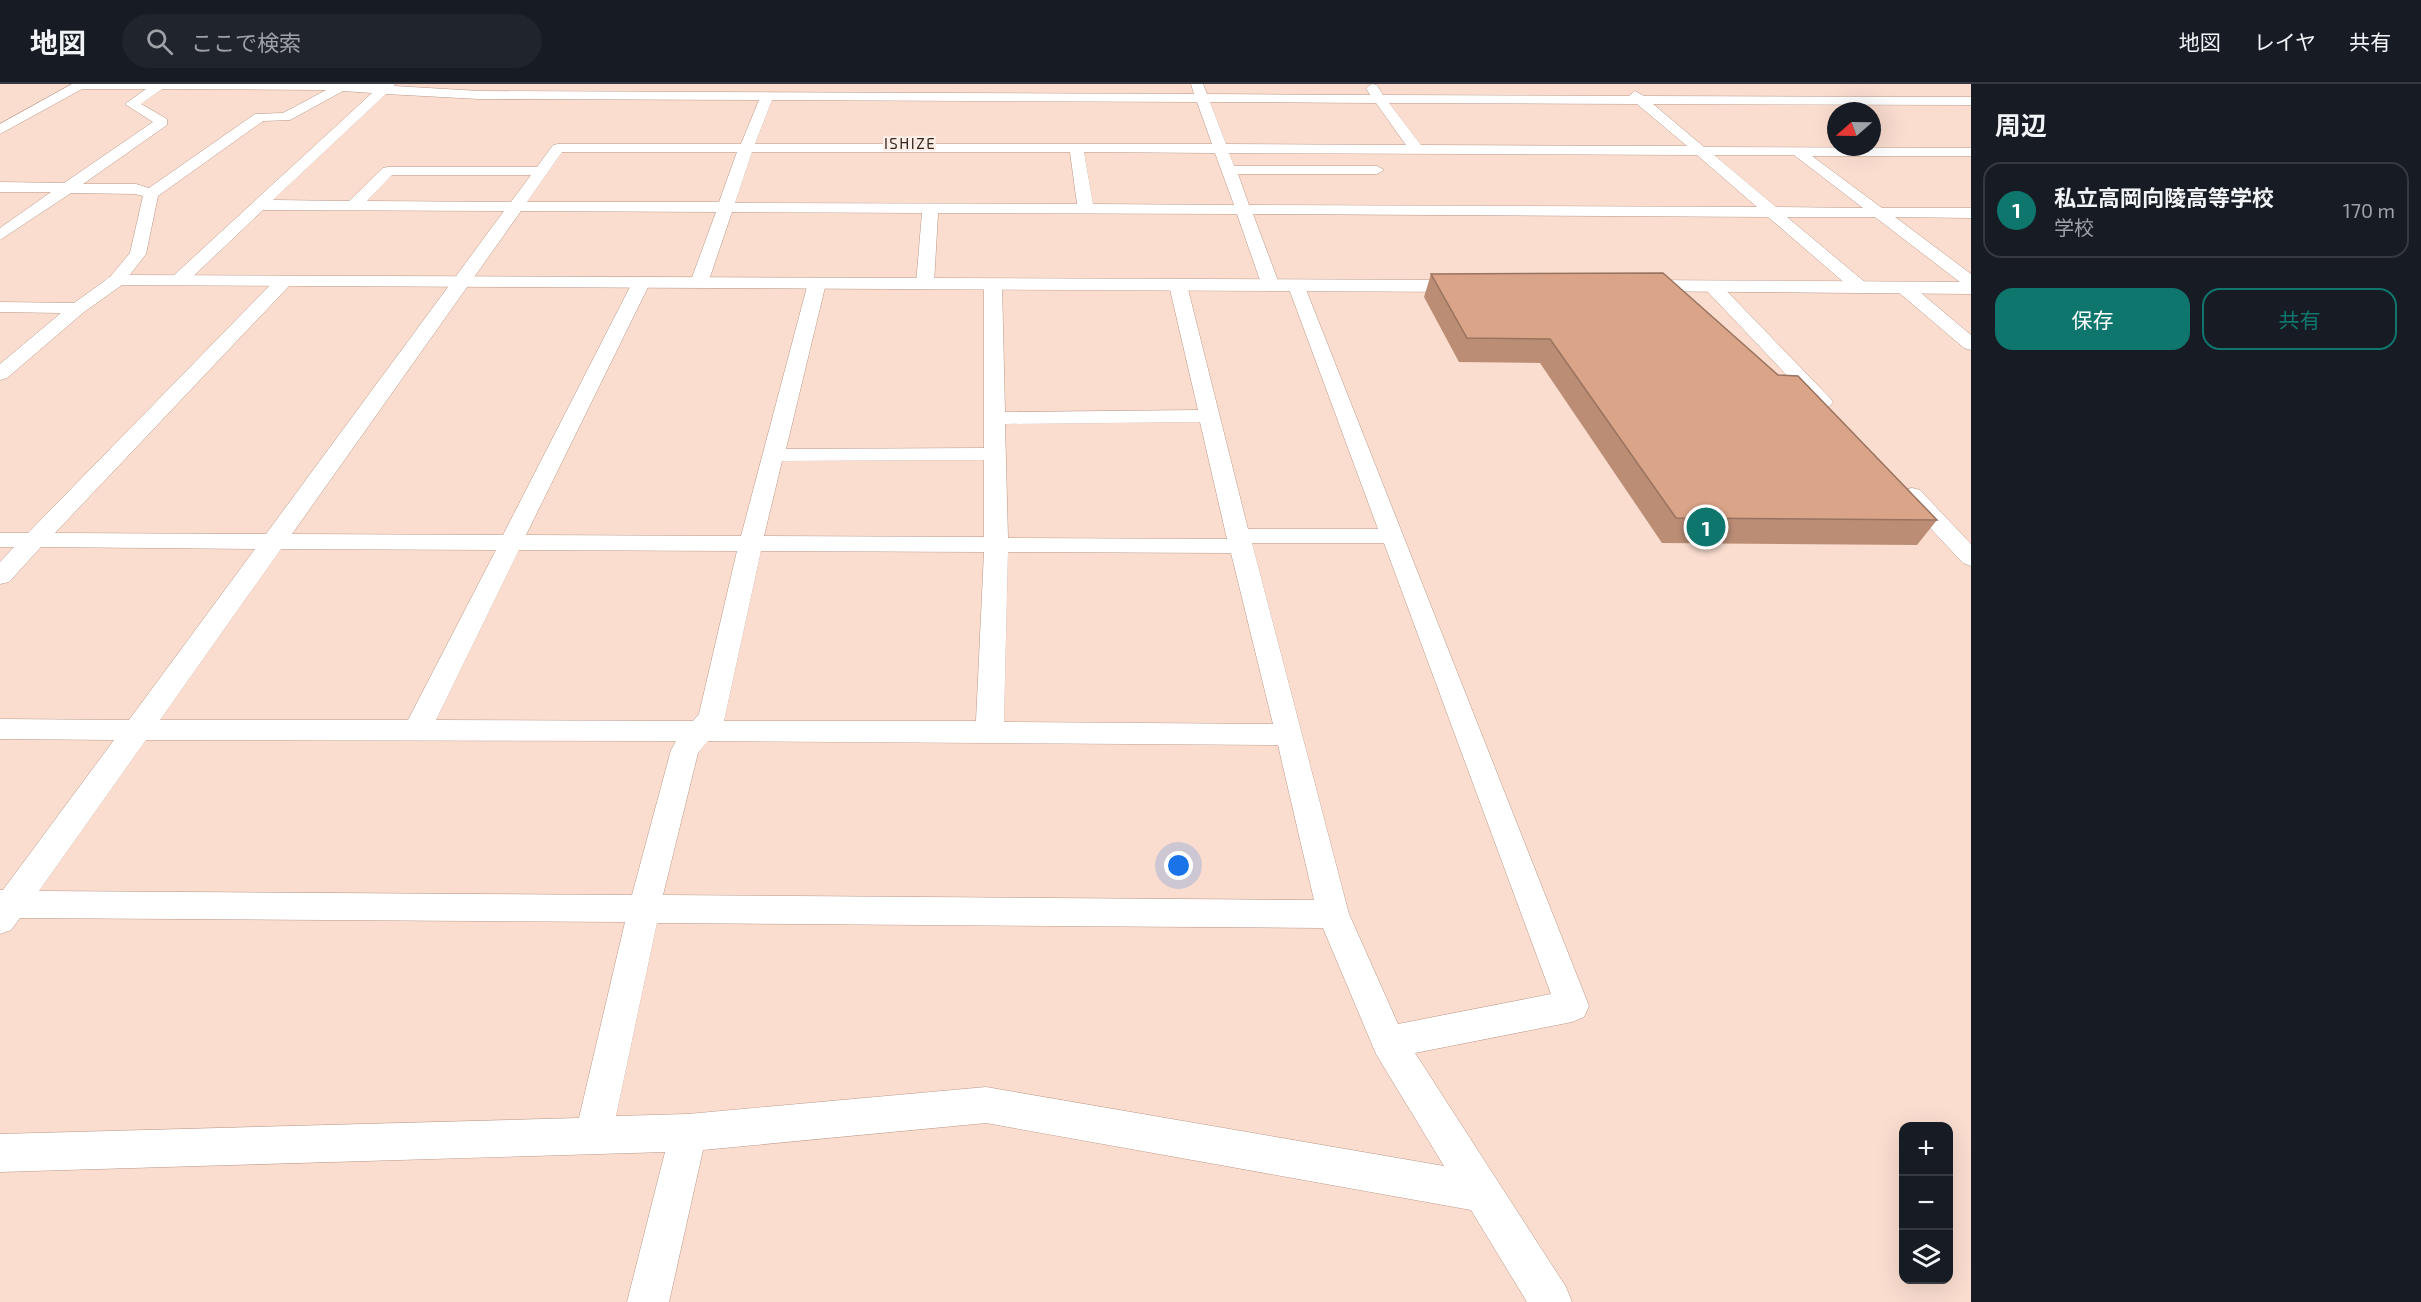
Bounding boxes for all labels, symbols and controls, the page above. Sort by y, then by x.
search box [122,14,542,68]
text: 地図 [30,25,86,59]
icon: search [143,25,176,58]
text: ここで検索 [191,29,301,55]
text: 地図 [2179,29,2221,54]
text: レイヤ [2254,29,2316,54]
text: 共有 [2349,29,2391,54]
north arrow [1827,102,1881,156]
text: 周辺 [1995,109,2047,140]
district label: ISHIZE [884,134,936,152]
text: 私立高岡向陵高等学校 [2054,184,2274,210]
text: 1 [2012,198,2021,222]
text: 170 m [2343,198,2395,222]
text: 学校 [2054,215,2094,239]
button: 保存 [1995,288,2190,350]
button: 共有 [2202,288,2397,350]
pin: 1 [1686,504,1726,550]
your location [1164,851,1193,880]
map controls [1899,1122,1953,1284]
button: + [1899,1122,1953,1176]
button: − [1899,1176,1953,1230]
button: layers [1899,1230,1953,1284]

